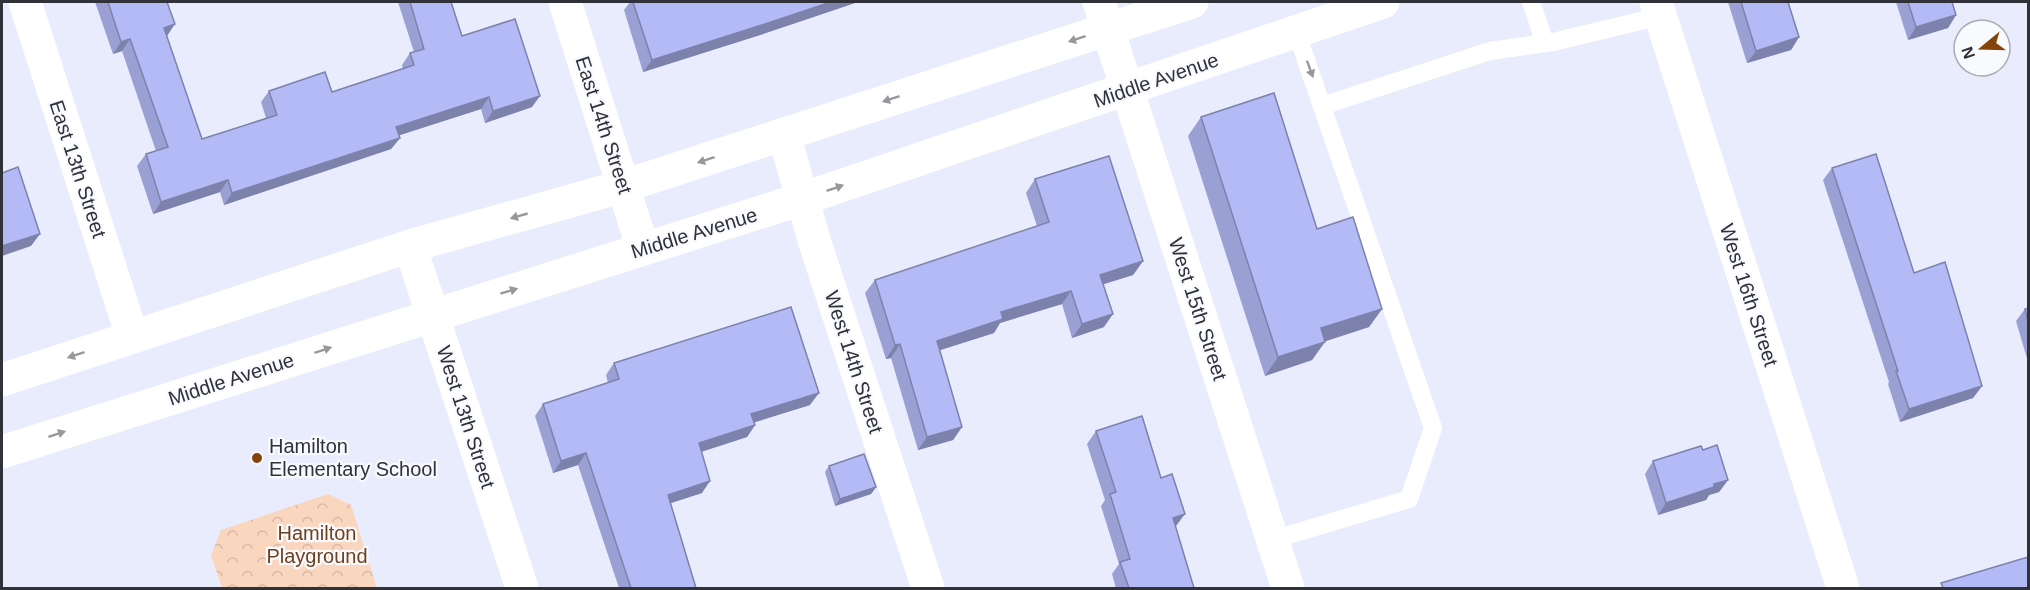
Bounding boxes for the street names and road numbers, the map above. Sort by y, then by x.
street label: Middle Avenue [1091,48,1221,112]
street label: East 14th Street [571,53,637,197]
street label: East 13th Street [45,97,111,241]
street label: Middle Avenue [628,203,760,263]
street label: West 16th Street [1716,221,1783,369]
street label: West 15th Street [1165,235,1232,383]
street label: West 14th Street [821,288,888,436]
street label: West 13th Street [433,343,500,491]
street label: Middle Avenue [165,348,297,410]

